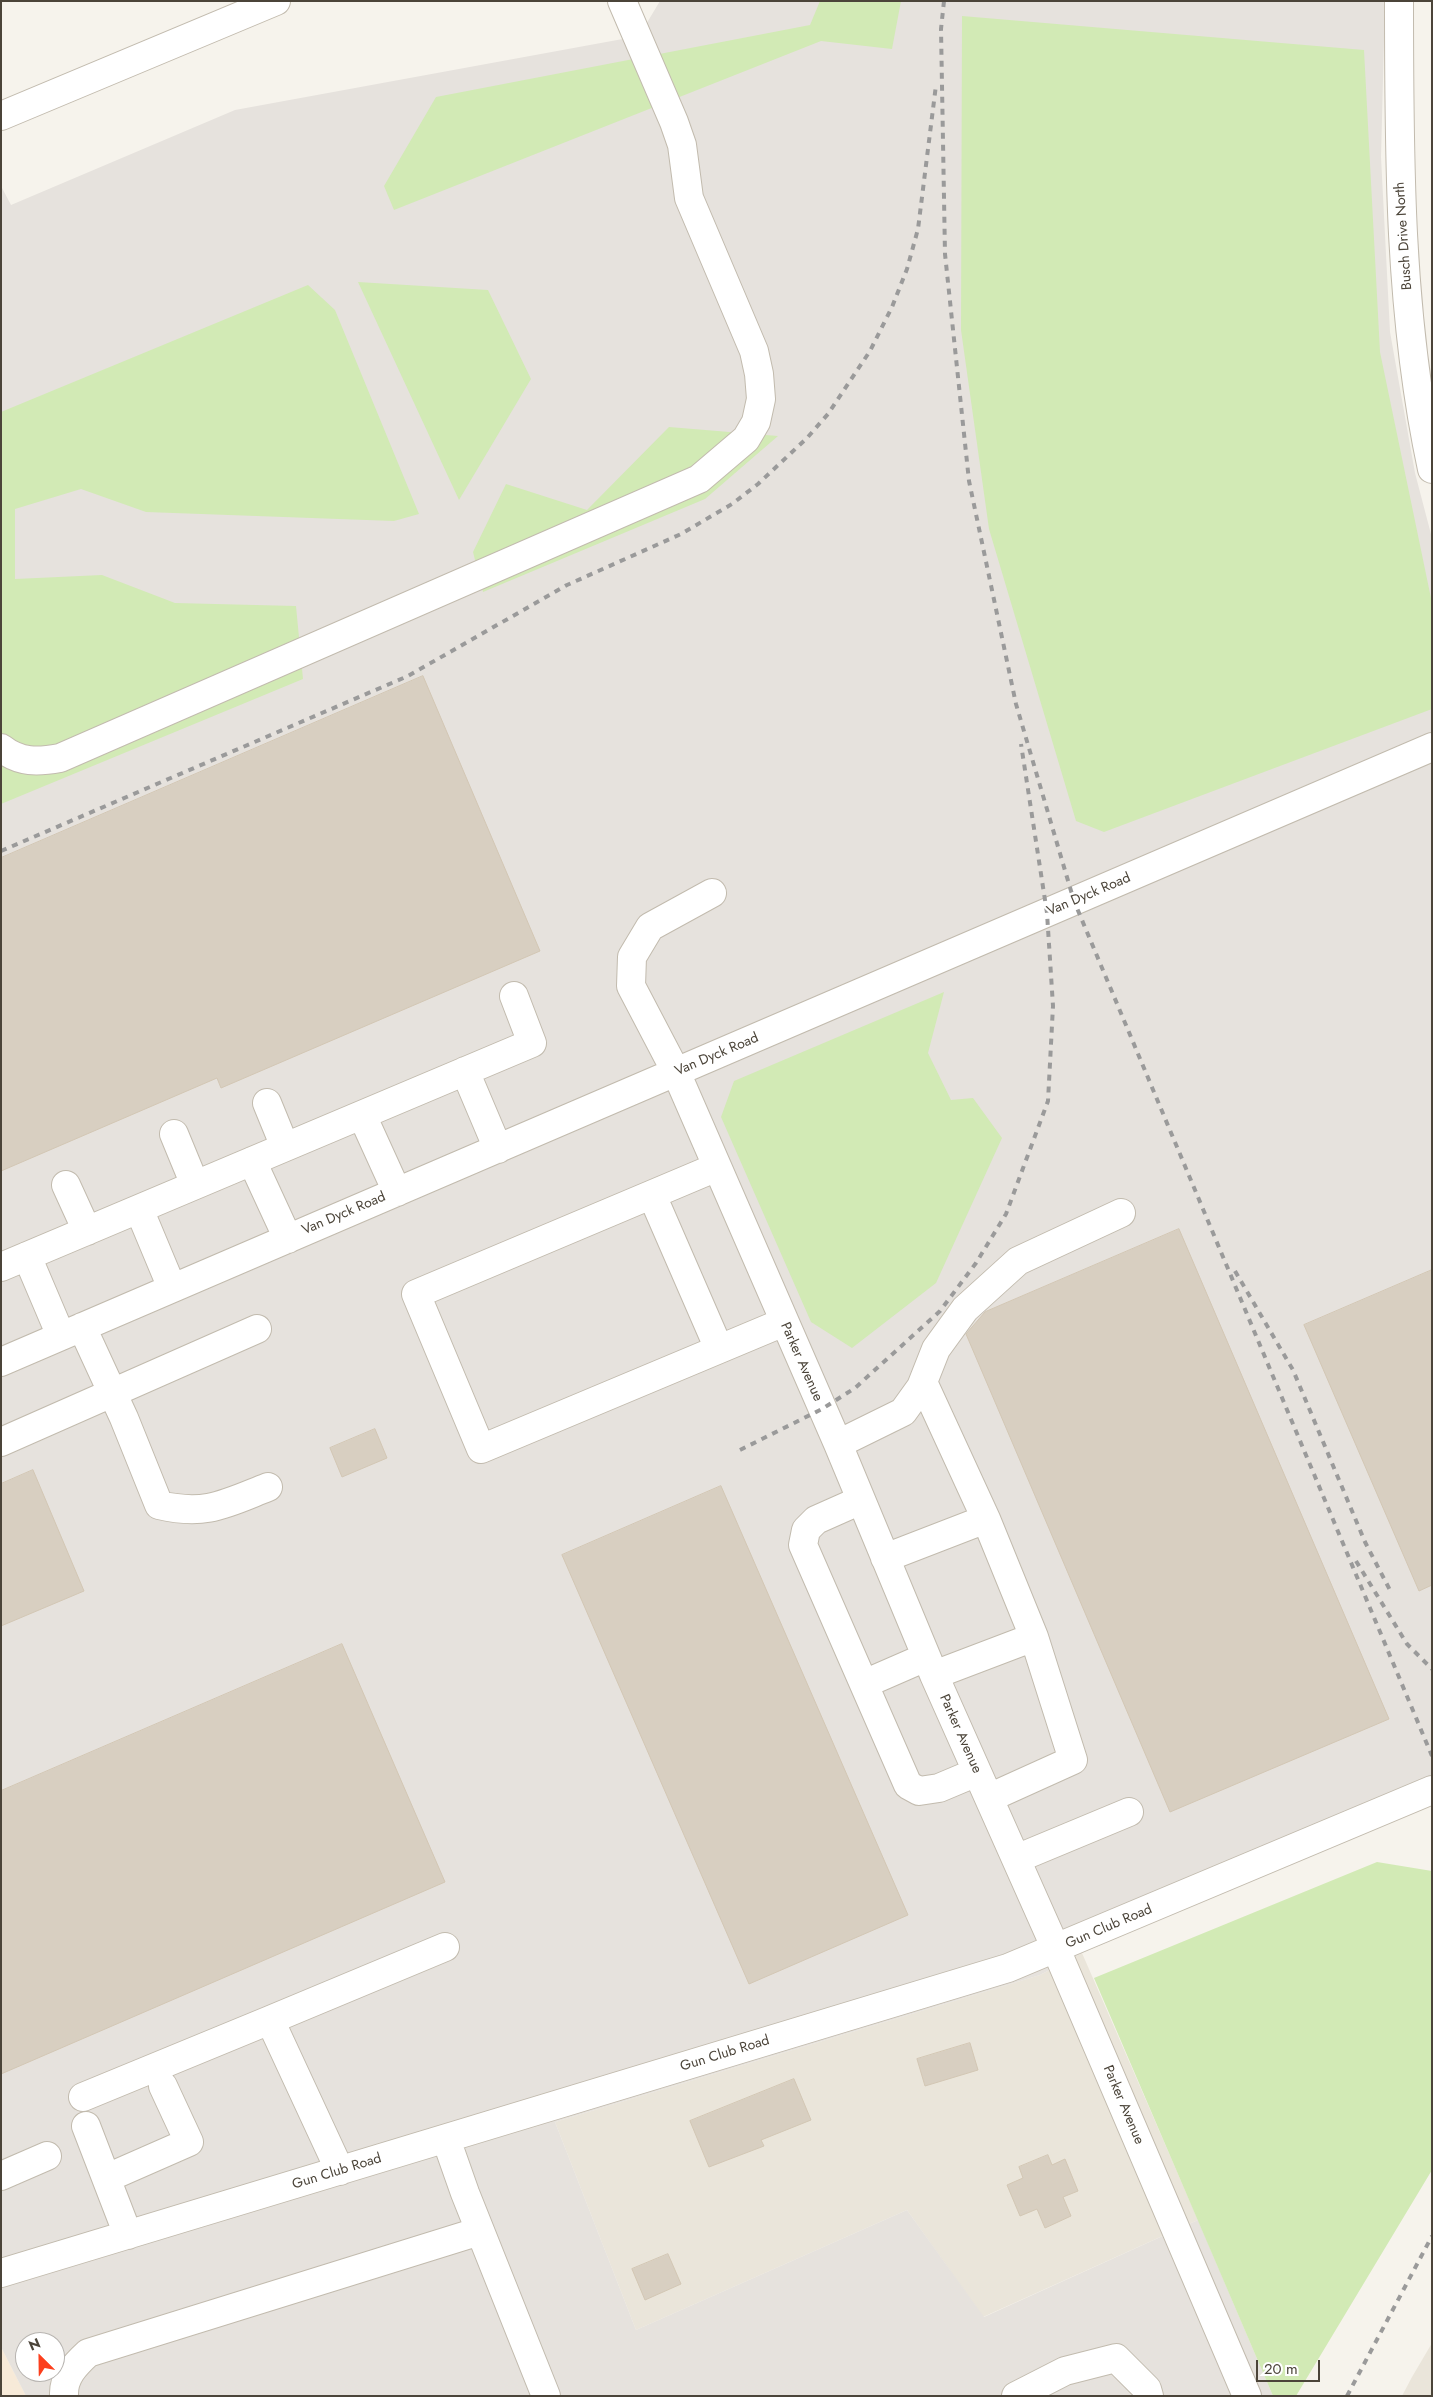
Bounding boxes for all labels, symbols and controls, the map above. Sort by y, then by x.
street label: Busch Drive North [1392,181,1416,291]
street label: Van Dyck Road [1045,870,1133,920]
street label: Van Dyck Road [673,1030,761,1080]
street label: Van Dyck Road [300,1189,388,1239]
street label: Parker Avenue [776,1320,826,1404]
street label: Parker Avenue [935,1692,985,1776]
street label: Gun Club Road [1063,1901,1155,1953]
street label: Gun Club Road [678,2032,772,2076]
street label: Parker Avenue [1099,2063,1147,2147]
street label: Gun Club Road [290,2150,384,2194]
north arrow [15,2332,65,2382]
text: N [26,2333,44,2355]
scale bar [1258,2350,1322,2382]
text: 20 m [1264,2358,1298,2380]

